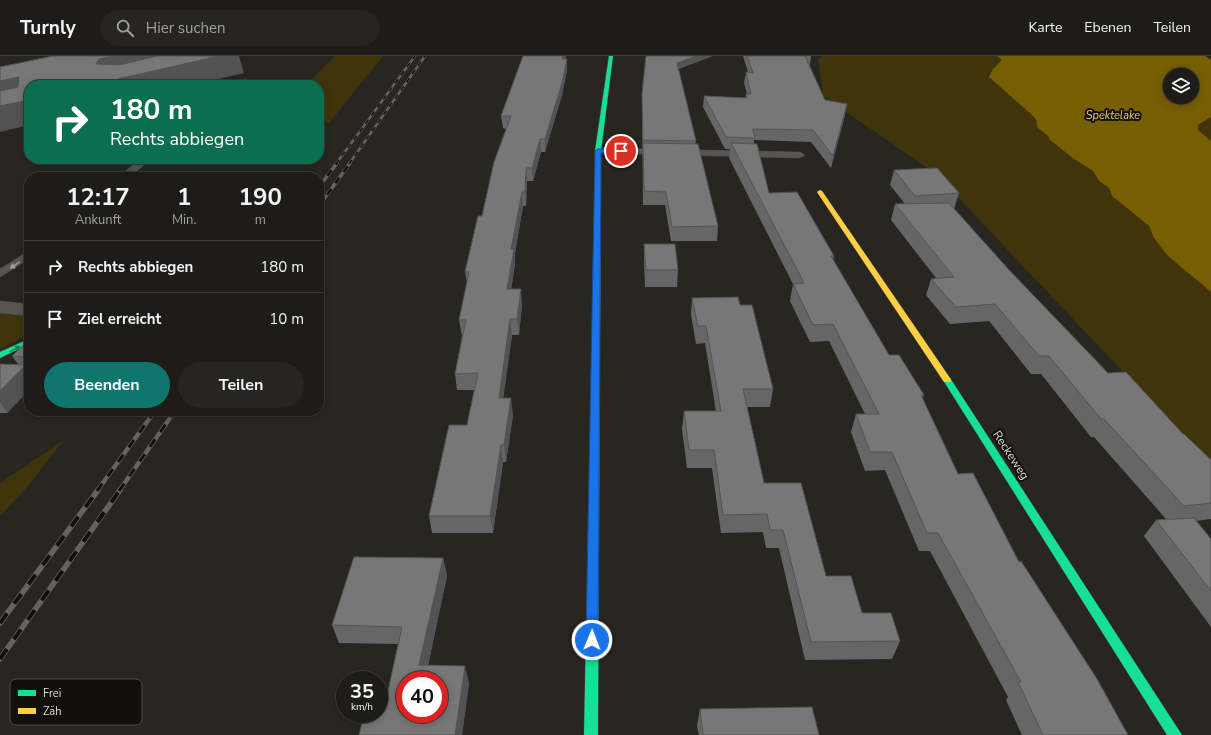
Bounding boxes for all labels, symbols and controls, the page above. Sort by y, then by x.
search box [100,10,380,46]
text: Turnly [20,15,76,41]
icon: search [114,17,136,39]
text: Hier suchen [146,18,225,38]
text: Karte [1029,18,1062,37]
text: Ebenen [1084,18,1131,37]
text: Teilen [1153,18,1191,37]
map controls [1163,68,1199,104]
button: layers [1163,68,1199,104]
text: 180 m [110,91,193,129]
icon: right [44,96,96,148]
water label: Spektelake [1086,108,1140,123]
text: Rechts abbiegen [110,127,244,151]
pin [604,134,638,168]
icon: arrive [610,140,632,162]
text: 12:17 [66,181,130,213]
text: 1 [177,181,191,213]
text: 190 [239,181,282,213]
text: Ankunft [75,211,121,229]
text: Min. [172,211,196,229]
text: m [255,211,266,229]
icon: right [44,256,66,278]
text: Rechts abbiegen [78,257,193,277]
text: 180 m [260,257,304,277]
one-way arrow [9,261,21,268]
icon: arrive [44,308,66,330]
text: Ziel erreicht [78,309,161,329]
text: 10 m [269,309,304,329]
one-way arrow [9,345,21,352]
button: Beenden [44,362,170,408]
button: Teilen [178,362,304,408]
street label: Reckeweg [989,427,1033,483]
position arrow [571,619,613,661]
speed limit sign: 40 [396,671,448,723]
text: 35 [350,678,374,705]
legend [10,679,142,725]
text: Frei [43,686,61,701]
text: km/h [351,700,373,714]
text: Zäh [43,704,61,719]

